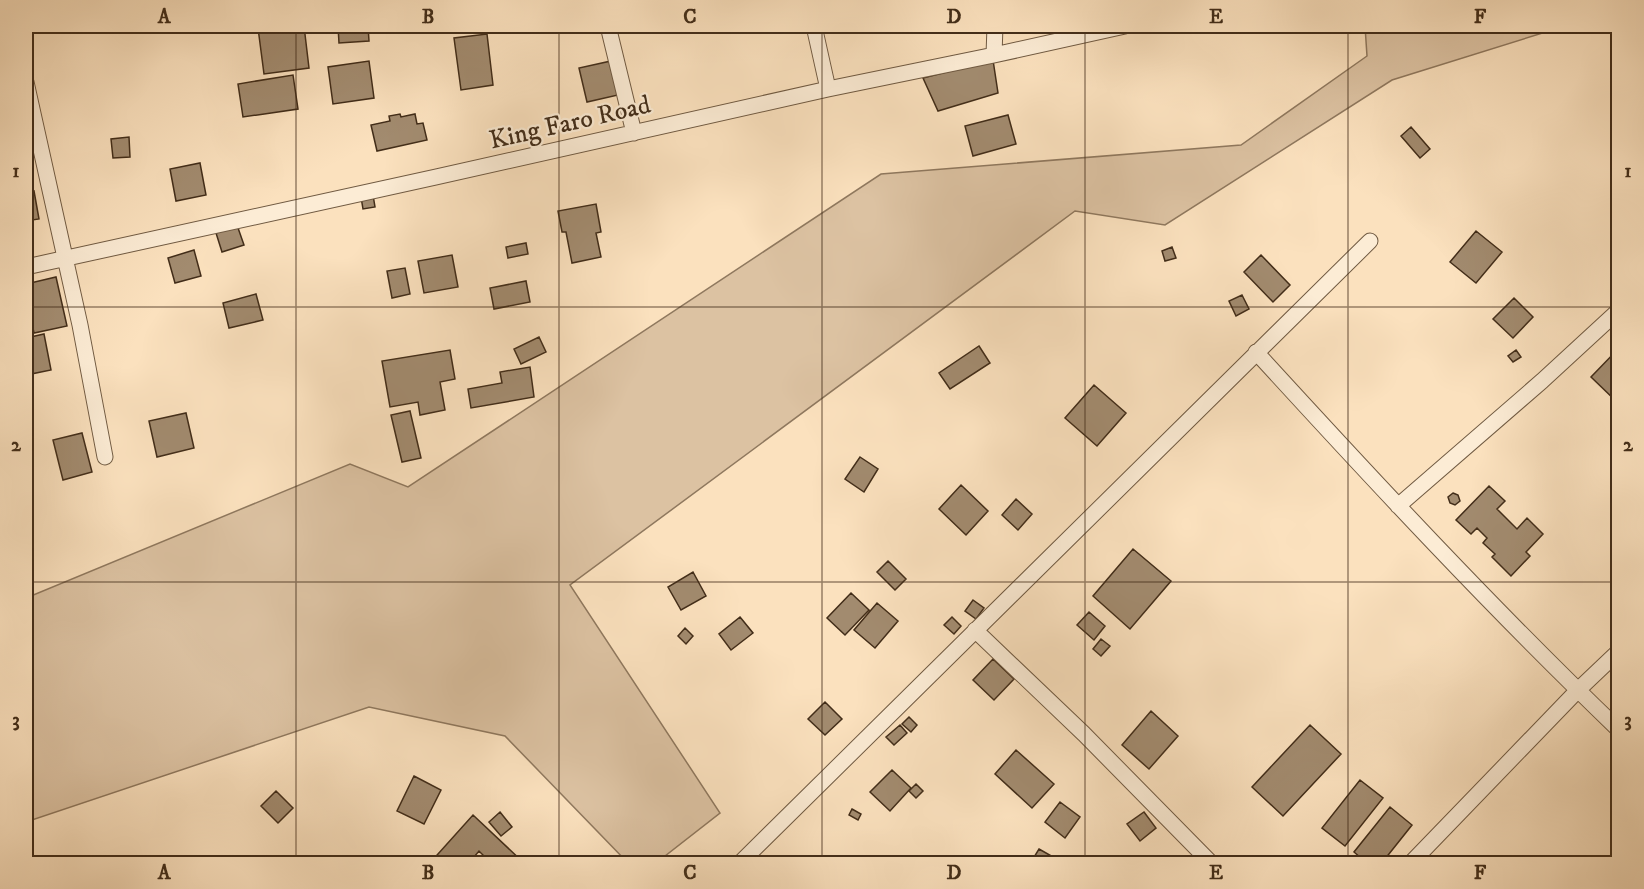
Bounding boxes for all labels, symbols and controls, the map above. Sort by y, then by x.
text: A [157,5,172,30]
text: B [422,5,434,30]
text: C [683,5,697,30]
text: D [947,5,962,30]
text: E [1209,5,1223,30]
text: F [1474,5,1487,30]
street label: King Faro Road [486,88,654,158]
text: 1 [12,159,20,184]
text: 1 [1624,159,1632,184]
text: 2 [11,433,22,458]
text: 2 [1623,433,1634,458]
text: 3 [12,708,20,733]
text: 3 [1624,708,1632,733]
text: A [157,861,172,886]
text: B [422,861,434,886]
text: C [683,861,697,886]
text: D [947,861,962,886]
text: E [1209,861,1223,886]
text: F [1474,861,1487,886]

